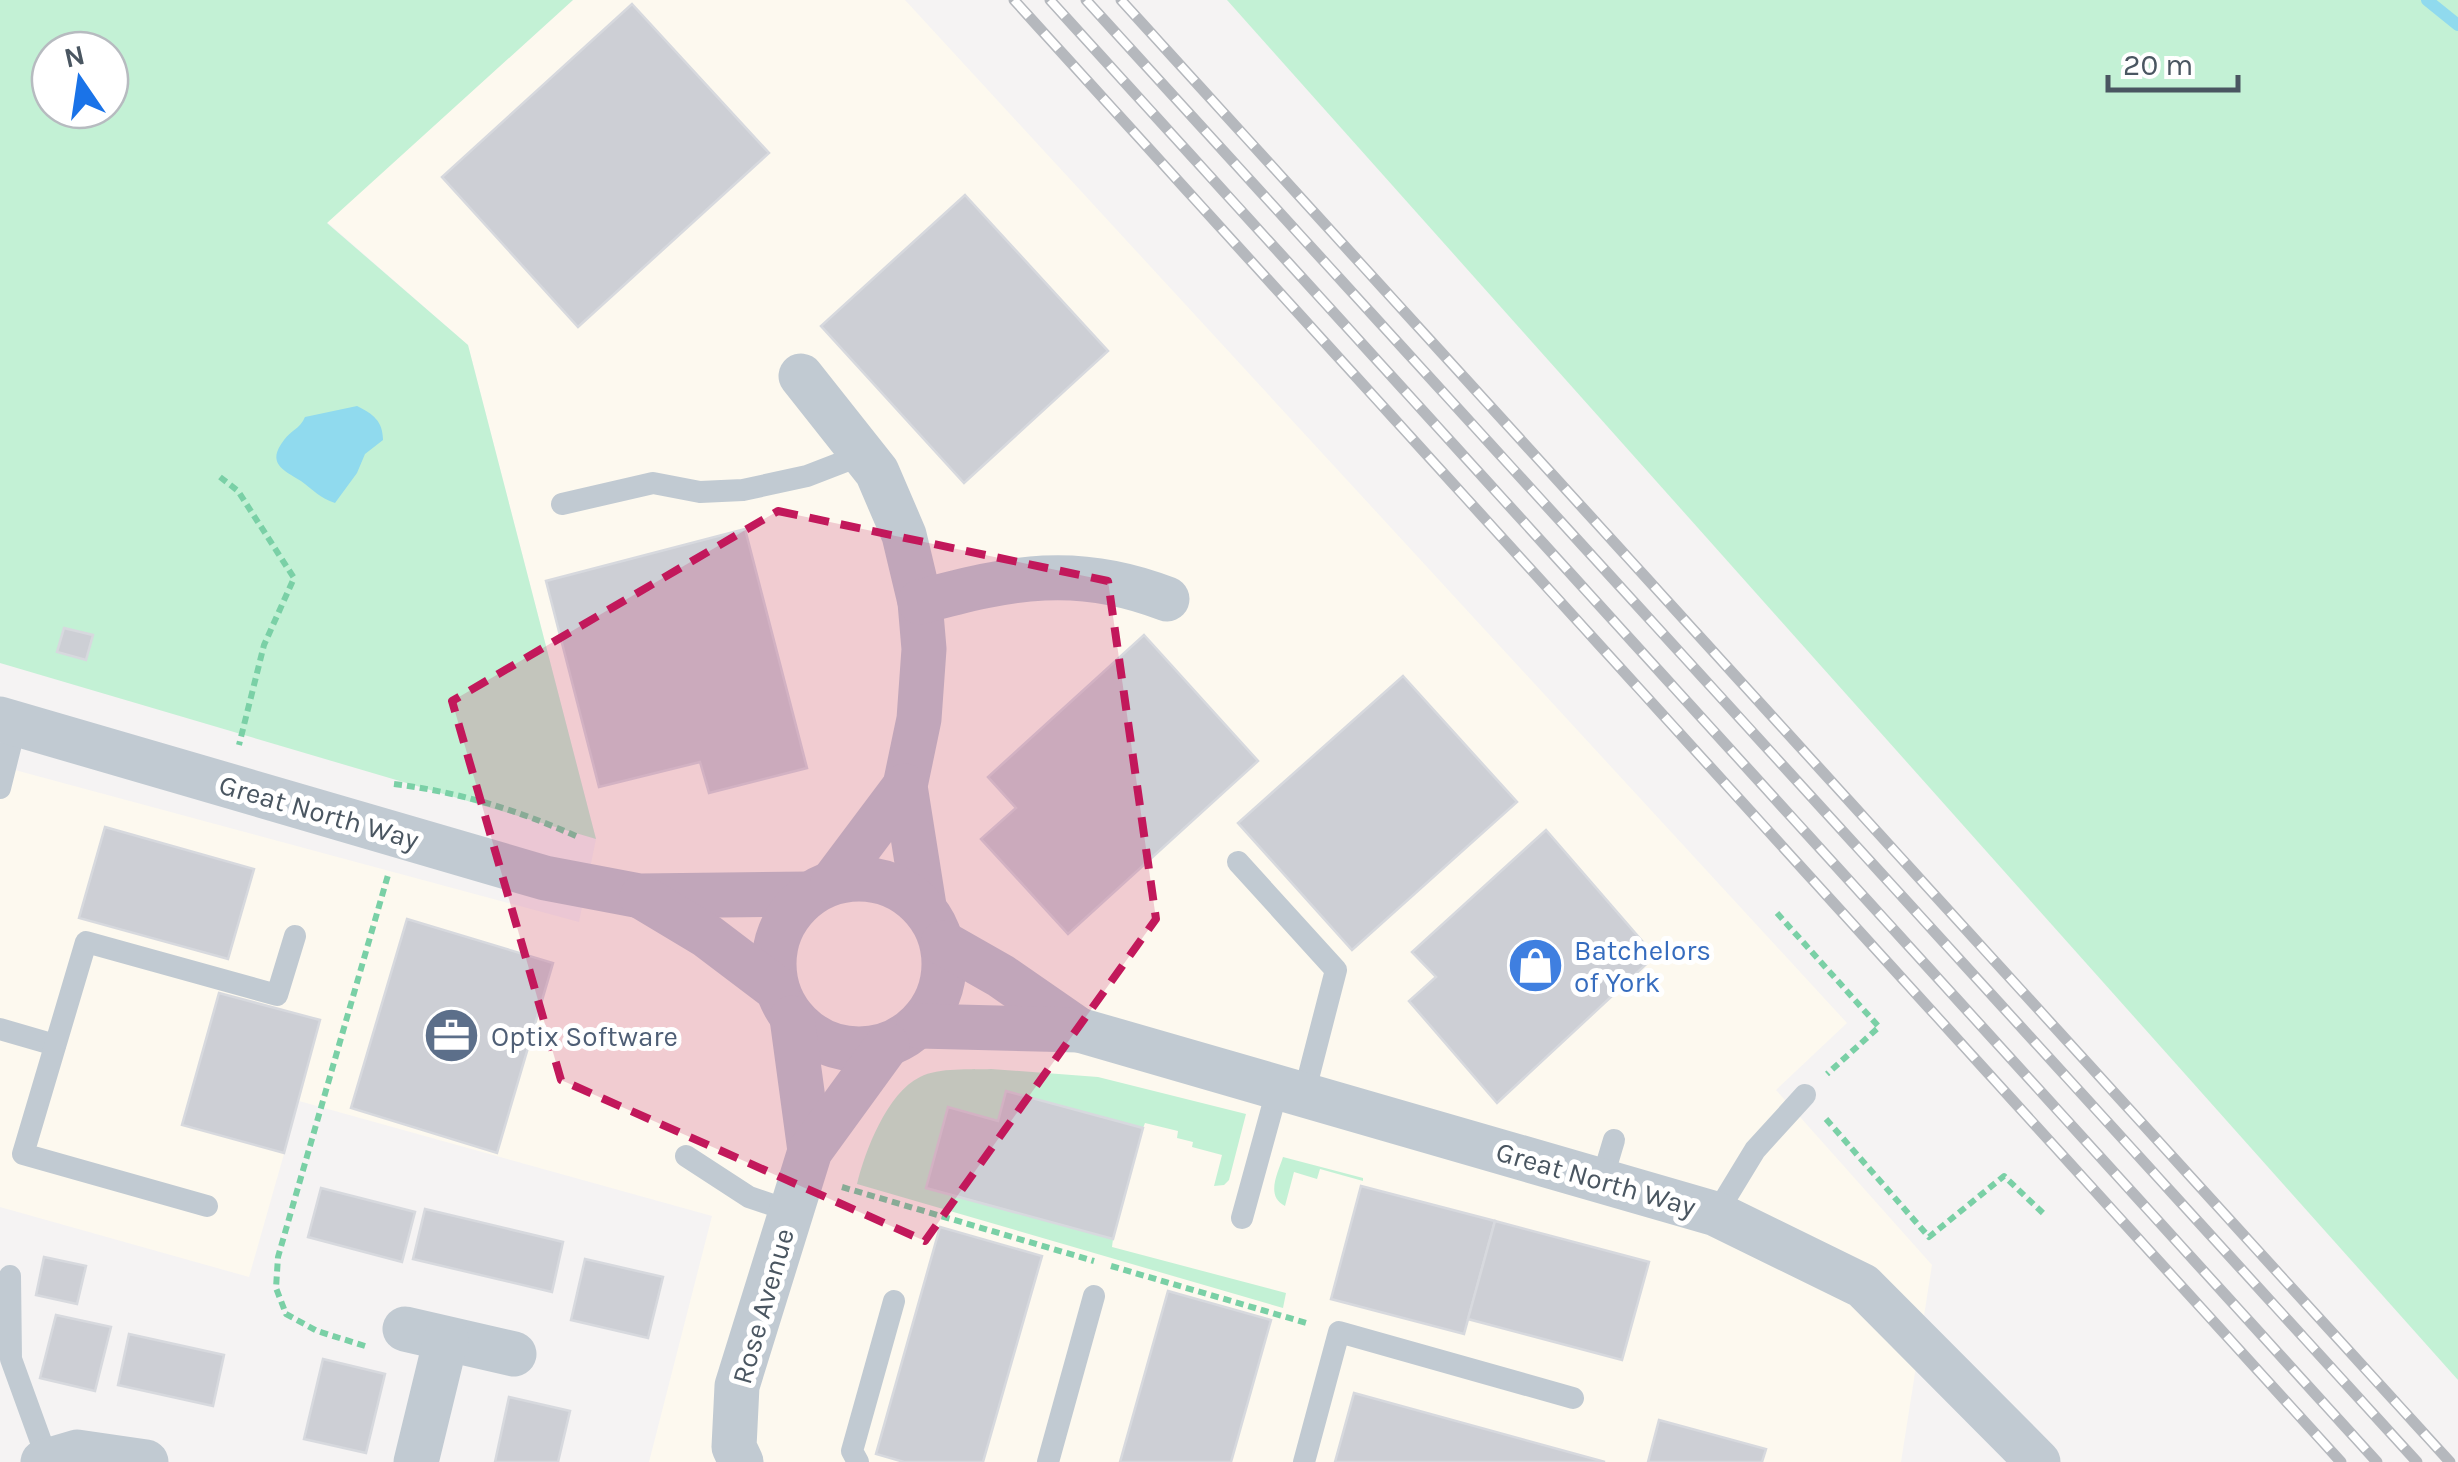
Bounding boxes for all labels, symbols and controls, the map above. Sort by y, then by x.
north arrow [30,30,130,130]
scale bar [2108,30,2238,92]
text: N [61,38,88,74]
text: 20 m [2123,47,2193,83]
street label: Great North Way [215,768,423,856]
place label: Batchelors of York [1574,934,1711,999]
shop icon: Batchelors of York [1505,936,1565,996]
office icon: Optix Software [422,1006,482,1066]
place label: Optix Software [491,1020,678,1053]
street label: Great North Way [1492,1135,1700,1223]
street label: Rose Avenue [725,1224,801,1388]

